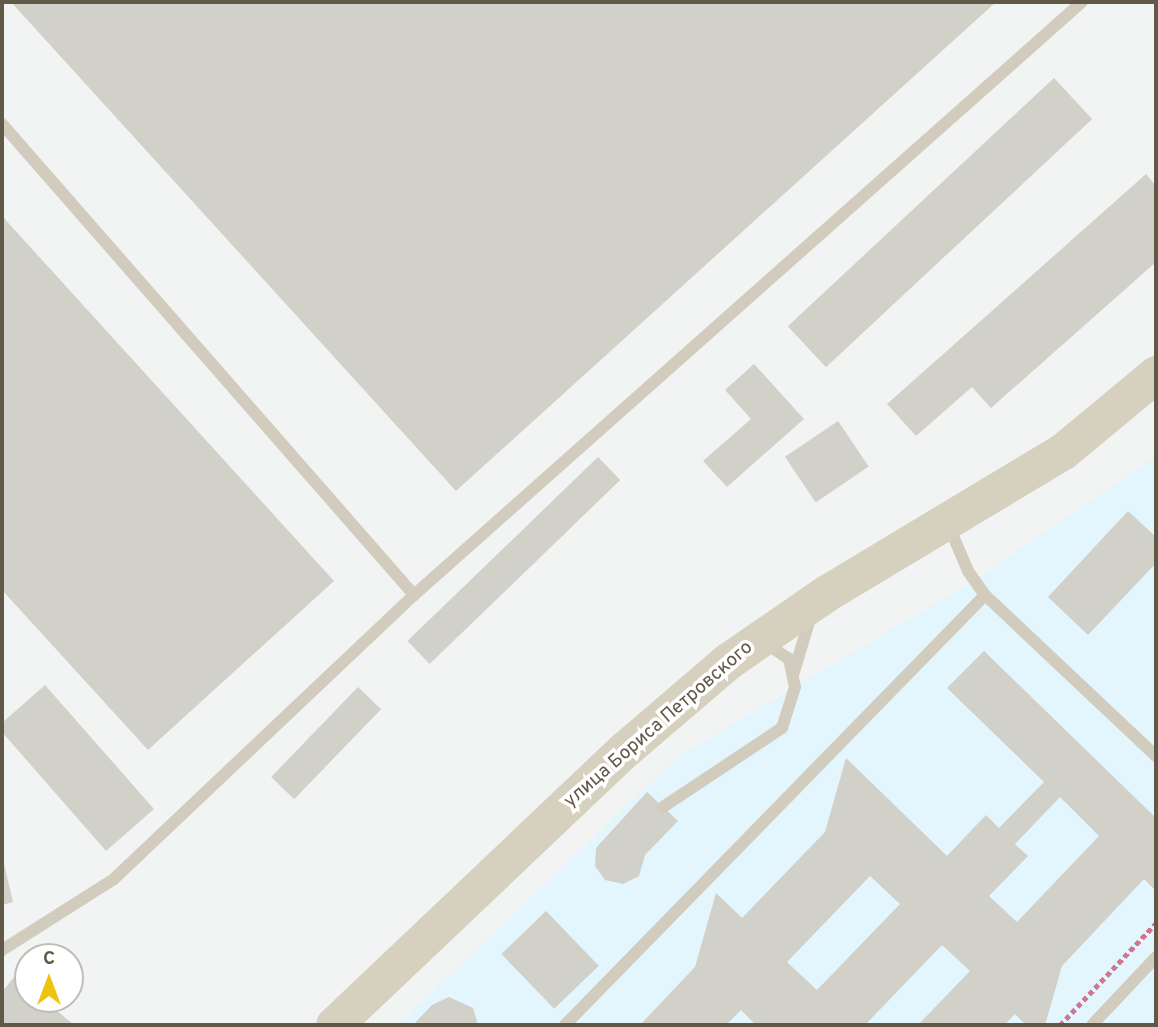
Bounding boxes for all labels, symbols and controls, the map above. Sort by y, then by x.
street label: улица Бориса Петровского [560,637,758,813]
north arrow [14,943,84,1013]
text: С [43,947,55,971]

